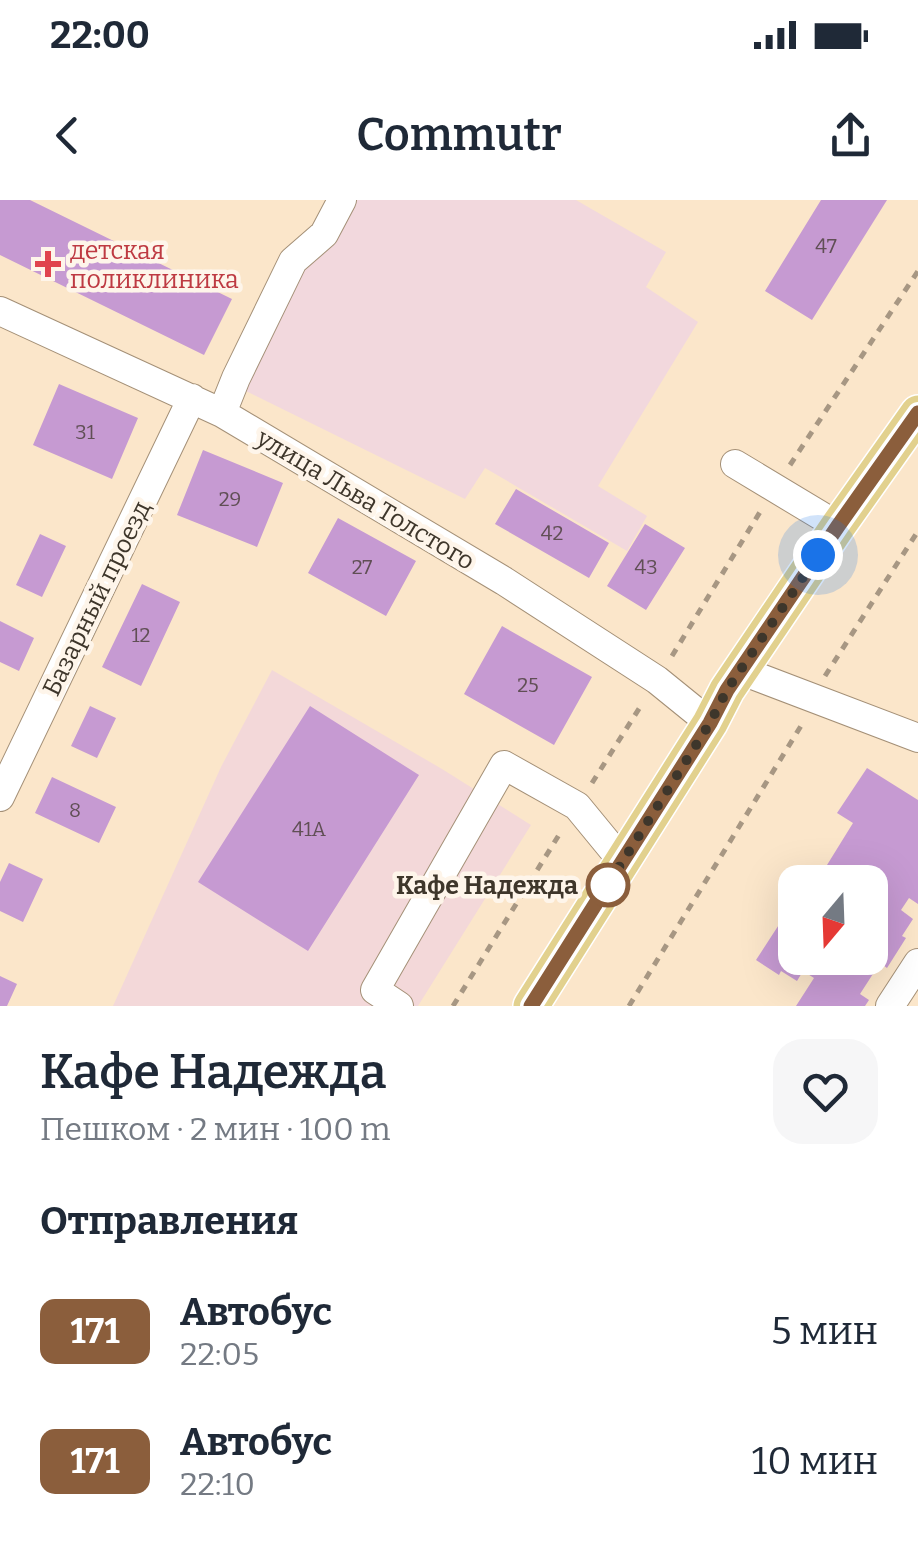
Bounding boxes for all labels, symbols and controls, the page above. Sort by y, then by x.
text: 22:00 [50,12,150,58]
icon: back [40,108,95,163]
text: Commutr [356,108,562,162]
icon: share [823,108,878,163]
house number: 47 [815,234,837,258]
place label: детская поликлиника [70,236,239,295]
marker: детская поликлиника [35,251,61,277]
house number: 31 [75,420,95,444]
street label: улица Льва Толстого [250,422,480,577]
house number: 29 [219,487,241,511]
street label: Базарный проезд [37,496,157,701]
house number: 42 [541,521,563,545]
your location [793,530,843,580]
house number: 27 [352,555,372,579]
house number: 43 [634,555,658,579]
house number: 12 [132,623,151,647]
house number: 25 [517,673,539,697]
house number: 8 [69,798,81,822]
house number: 41А [292,817,327,841]
marker: Кафе Надежда [587,864,629,906]
north arrow [778,865,888,975]
map controls [778,865,888,975]
place label: Кафе Надежда [396,871,578,901]
button: heart [773,1039,878,1144]
text: Кафе Надежда [40,1043,387,1101]
text: Пешком · 2 мин · 100 m [40,1110,391,1148]
text: Отправления [40,1198,298,1244]
text: Автобус [180,1289,332,1335]
text: 5 мин [771,1308,878,1354]
text: 171 [70,1310,120,1352]
text: 22:05 [180,1335,259,1373]
text: Автобус [180,1419,332,1465]
text: 10 мин [752,1438,878,1484]
text: 171 [70,1440,120,1482]
text: 22:10 [180,1465,255,1503]

